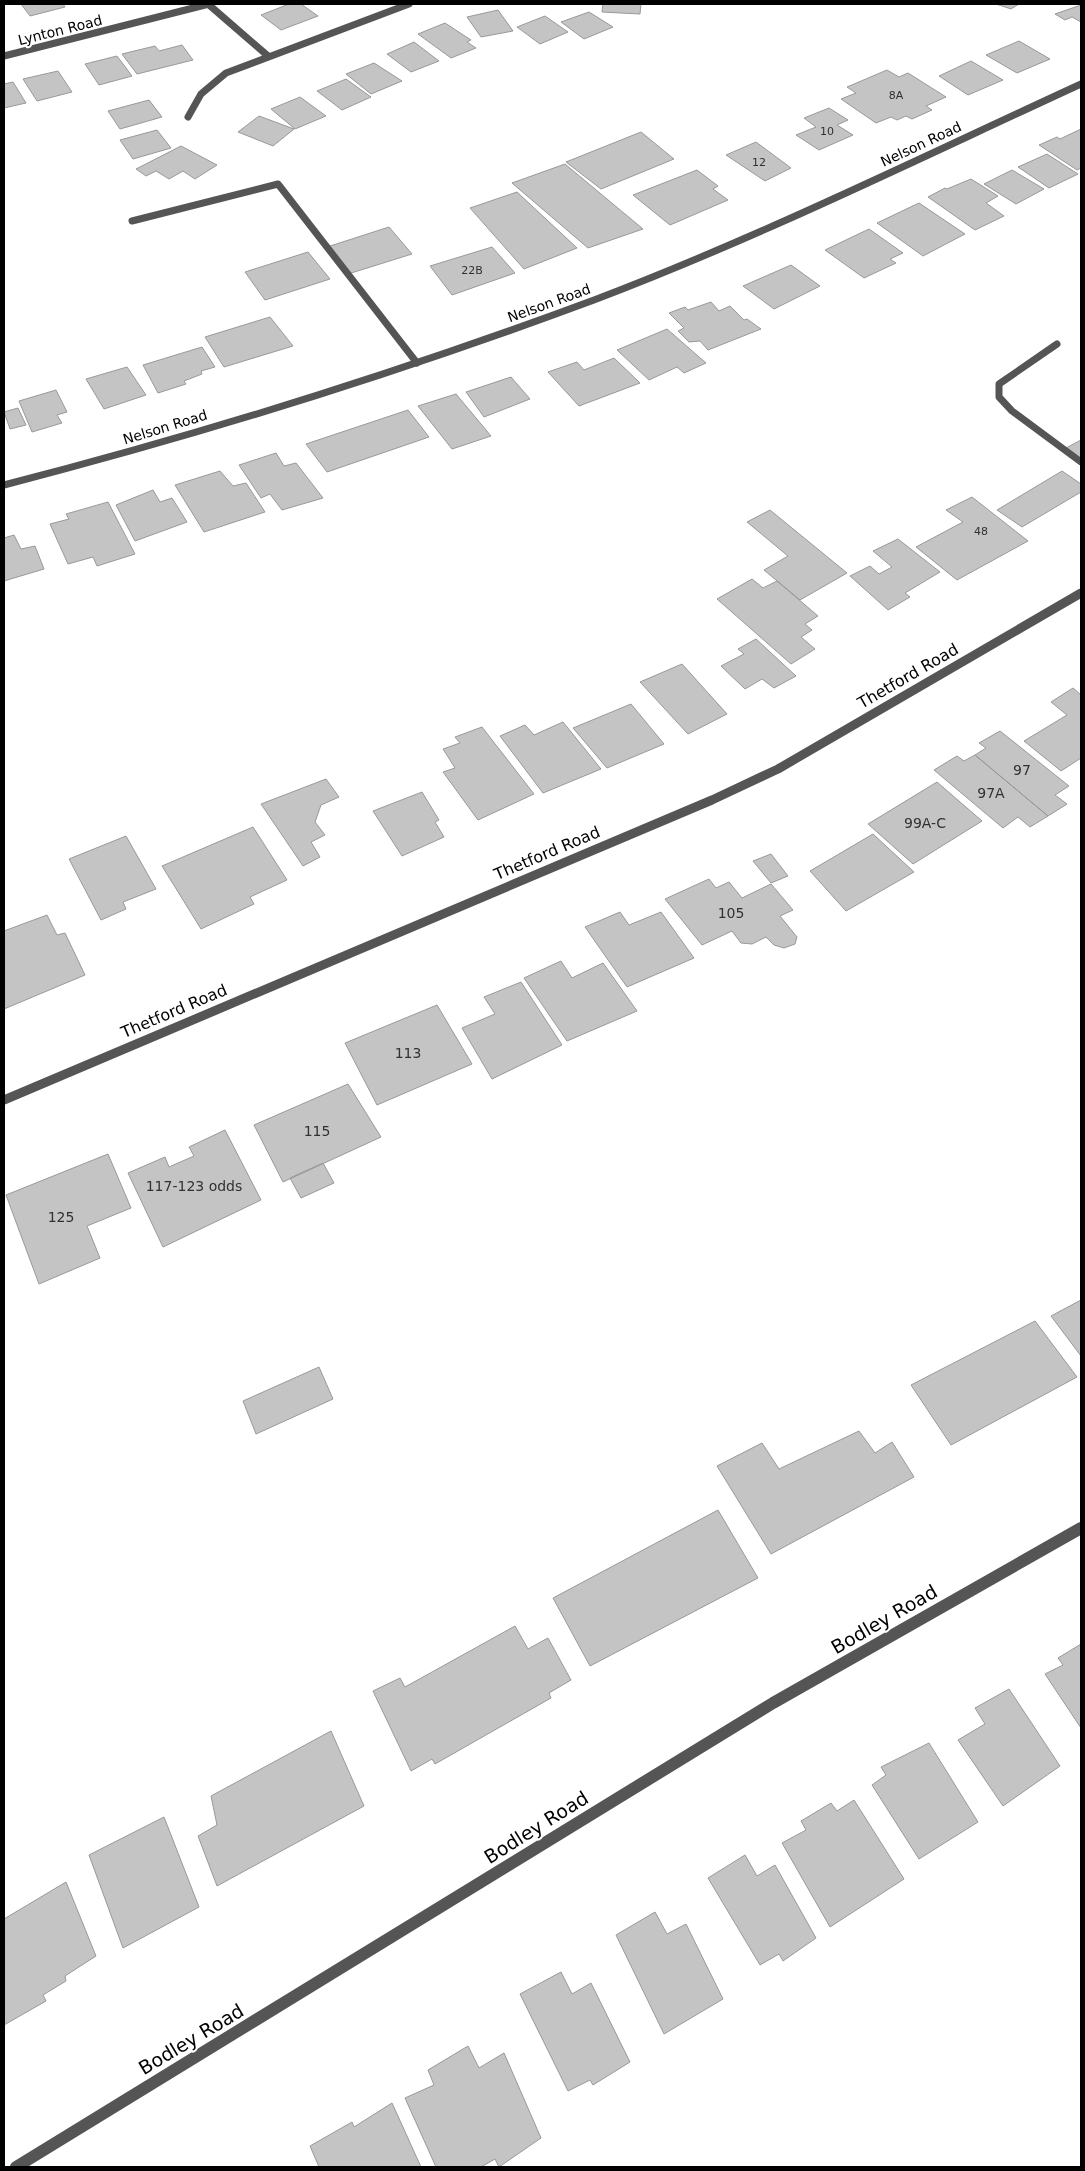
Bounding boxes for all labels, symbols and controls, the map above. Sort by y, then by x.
street label: Lynton Road [16,12,104,48]
house number: 8A [889,89,904,102]
street label: Nelson Road [878,118,964,170]
house number: 10 [820,125,834,138]
house number: 12 [752,156,766,169]
house number: 22B [461,264,483,277]
street label: Nelson Road [505,281,593,325]
street label: Nelson Road [121,407,209,447]
house number: 48 [974,525,988,538]
street label: Thetford Road [853,639,962,713]
house number: 97 [1013,762,1031,778]
house number: 97A [977,785,1005,801]
house number: 99A-C [904,815,946,831]
street label: Thetford Road [490,822,603,884]
house number: 105 [718,905,744,921]
street label: Thetford Road [117,980,230,1042]
house number: 113 [395,1045,421,1061]
house number: 115 [304,1123,330,1139]
house number: 117-123 odds [146,1178,242,1194]
house number: 125 [48,1209,74,1225]
street label: Bodley Road [827,1580,941,1658]
street label: Bodley Road [480,1786,592,1868]
street label: Bodley Road [134,1999,248,2079]

